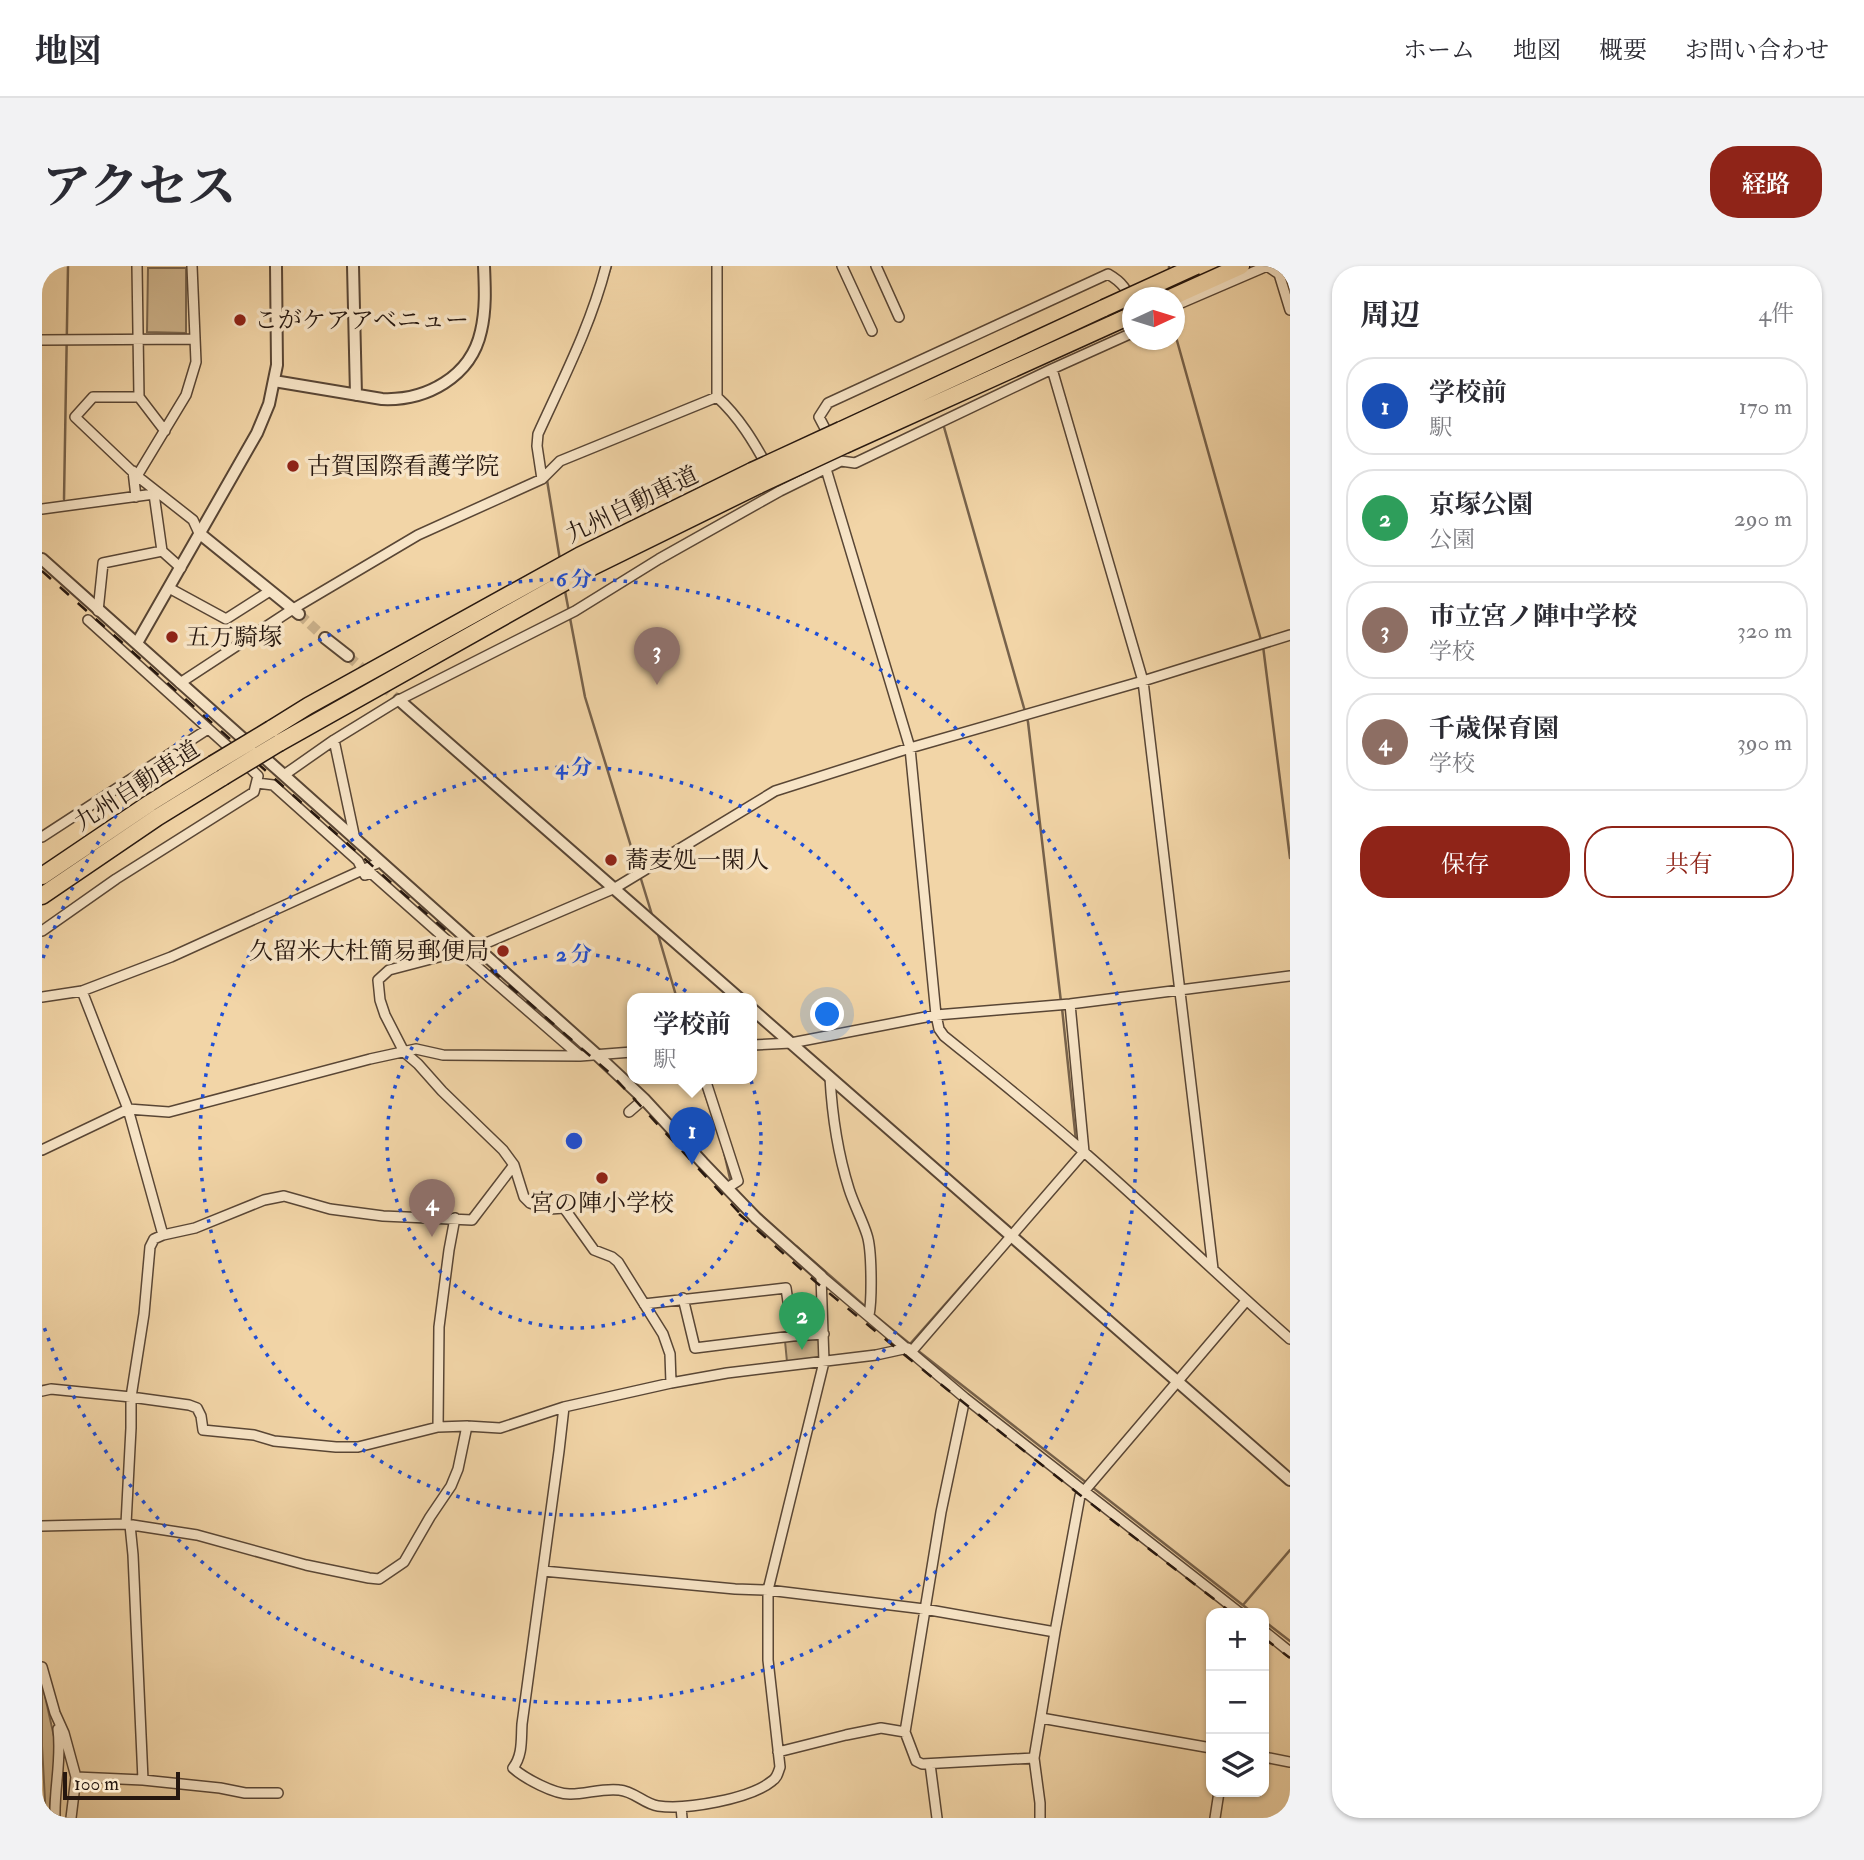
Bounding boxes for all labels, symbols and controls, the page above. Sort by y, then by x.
text: 地図 [35,31,101,72]
text: ホーム [1403,35,1475,66]
text: 地図 [1513,35,1561,66]
text: 概要 [1599,35,1647,66]
text: お問い合わせ [1685,35,1829,66]
button: 経路 [1710,146,1822,218]
text: アクセス [42,157,237,218]
north arrow [1122,287,1185,350]
text: 周辺 [1360,297,1420,334]
text: 4件 [1759,299,1794,328]
place label: こがケアアベニュー [254,305,469,336]
marker: こがケアアベニュー [232,312,248,328]
text: 学校前 [1429,377,1507,409]
text: 1 [1381,392,1389,421]
text: 170 m [1739,392,1792,421]
text: 駅 [1429,413,1452,442]
place label: 古賀国際看護学院 [307,451,499,482]
marker: 古賀国際看護学院 [285,458,301,474]
street label: 九州自動車道 [560,460,704,550]
text: 京塚公園 [1429,489,1533,521]
text: 2 [1379,504,1391,533]
text: 290 m [1734,504,1792,533]
text: 公園 [1429,525,1475,554]
text: 6 分 [556,566,592,593]
text: 市立宮ノ陣中学校 [1429,601,1637,633]
text: 3 [1381,616,1389,645]
text: 320 m [1737,616,1792,645]
place label: 五万騎塚 [186,622,282,653]
pin: 3 [634,627,680,685]
marker: 五万騎塚 [164,629,180,645]
text: 学校 [1429,637,1475,666]
text: 千歳保育園 [1429,713,1559,745]
text: 4 [1379,728,1391,757]
text: 390 m [1737,728,1792,757]
street label: 九州自動車道 [68,734,206,838]
text: 学校 [1429,749,1475,778]
text: 4 分 [555,754,592,781]
button: 保存 [1360,826,1570,898]
button: 共有 [1584,826,1794,898]
place label: 蕎麦処一閑人 [625,845,769,876]
marker: 蕎麦処一閑人 [603,852,619,868]
place label: 久留米大杜簡易郵便局 [249,936,489,967]
text: 2 分 [556,941,592,968]
marker: 久留米大杜簡易郵便局 [495,943,511,959]
popup [627,993,757,1084]
your location [810,997,844,1031]
text: 学校前 [653,1009,731,1041]
text: 駅 [653,1045,676,1074]
pin: 1 [669,1107,715,1165]
centre of rings [562,1129,586,1153]
marker: 宮の陣小学校 [594,1170,610,1186]
pin: 4 [409,1179,455,1237]
place label: 宮の陣小学校 [530,1188,674,1219]
pin: 2 [779,1292,825,1350]
map controls [1206,1608,1269,1797]
button: + [1206,1608,1269,1671]
button: − [1206,1671,1269,1734]
button: layers [1206,1734,1269,1797]
scale bar [63,1769,180,1801]
text: 100 m [74,1772,119,1796]

